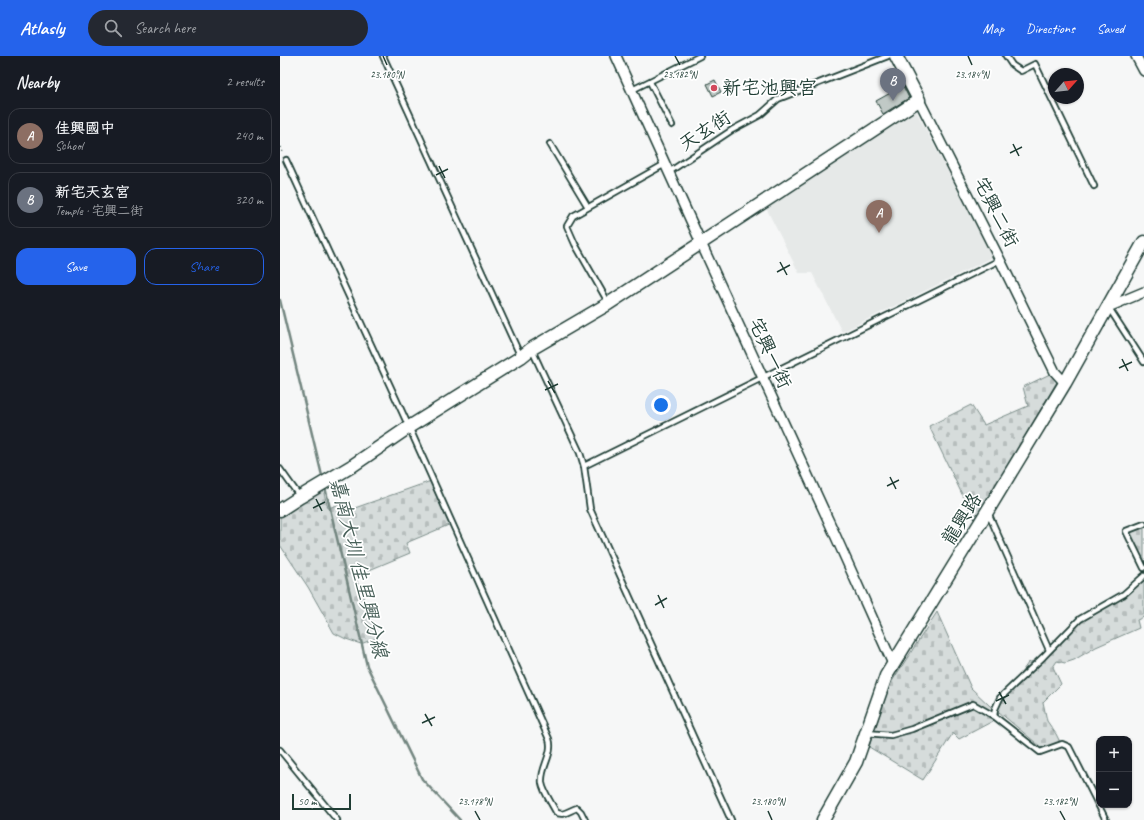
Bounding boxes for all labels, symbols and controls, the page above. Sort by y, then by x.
search box [88,10,368,46]
text: Atlasly [20,16,64,40]
icon: search [102,17,124,39]
text: Search here [134,19,195,38]
text: Map [983,20,1004,37]
text: Directions [1026,20,1075,37]
text: Saved [1097,20,1124,37]
text: 23.180°N [370,68,406,81]
text: 23.182°N [663,68,699,81]
pin: B [880,68,906,101]
text: 23.184°N [955,68,991,81]
north arrow [1048,68,1084,104]
text: Nearby [16,72,59,93]
text: 2 results [226,74,264,90]
place label: 新宅池興宮 [722,76,817,100]
marker: 新宅池興宮 [709,83,719,93]
street label: 天玄街 [675,105,735,157]
text: 佳興國中 [55,119,115,138]
text: A [27,128,33,144]
text: 240 m [235,128,263,144]
text: School [55,138,83,154]
street label: 宅興二街 [968,173,1024,251]
text: 新宅天玄宮 [55,183,130,202]
text: B [27,192,33,208]
text: 320 m [235,192,263,208]
pin: A [866,200,892,233]
text: Temple · 宅興二街 [55,203,143,219]
button: Save [16,248,136,285]
button: Share [144,248,264,285]
street label: 宅興一街 [743,313,797,393]
your location [651,395,671,415]
water label: 嘉南大圳 佳里興分線 [325,475,394,662]
street label: 龍興路 [937,488,987,550]
map controls [1096,736,1132,808]
button: + [1096,736,1132,772]
button: − [1096,772,1132,808]
scale bar [292,792,351,811]
text: 50 m [298,794,317,808]
text: 23.178°N [458,795,494,808]
text: 23.180°N [751,795,787,808]
text: 23.182°N [1043,795,1079,808]

